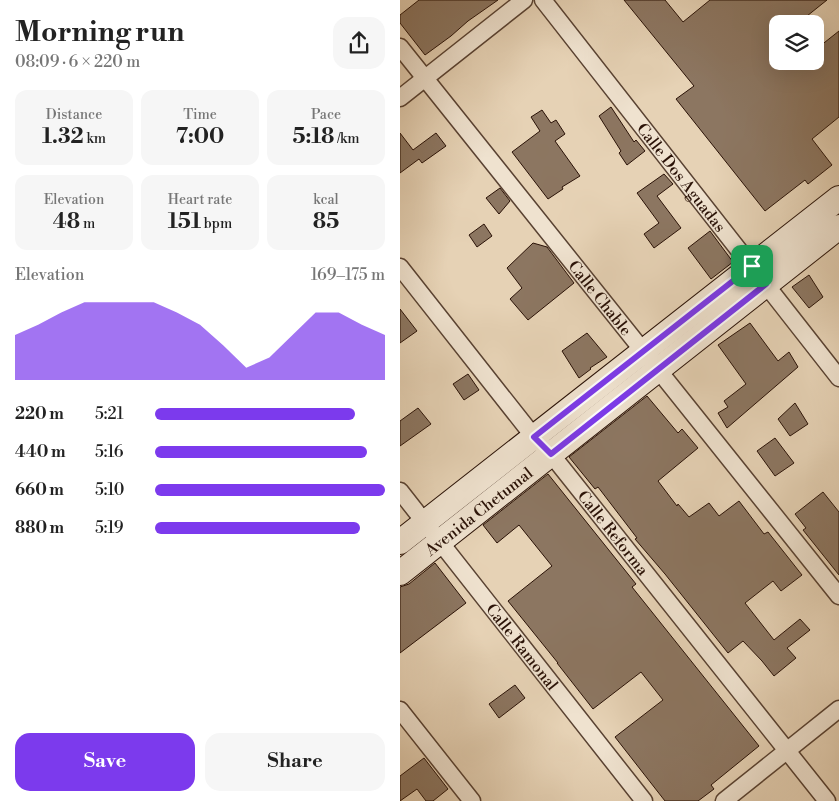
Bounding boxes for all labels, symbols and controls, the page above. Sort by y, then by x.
text: Morning run [15,15,184,50]
map controls [769,15,824,70]
button: layers [769,15,824,70]
button: share [333,17,385,69]
text: 08:09 · 6 × 220 m [15,52,140,72]
text: Distance [46,106,102,124]
text: Time [183,106,217,124]
text: Pace [311,106,341,124]
street label: Calle Dos Aguadas [632,119,730,236]
text: 1.32 [42,124,84,150]
text: 7:00 [176,124,224,150]
text: 5:18 [292,124,334,150]
text: km [84,130,106,148]
text: /km [334,130,360,148]
text: Elevation [44,191,104,209]
text: Heart rate [168,191,232,209]
text: kcal [313,191,339,209]
text: 48 [53,209,80,235]
text: 151 [168,209,201,235]
text: 85 [313,209,339,235]
text: m [80,215,95,233]
text: bpm [201,215,232,233]
pin [731,245,773,287]
icon: arrive [738,252,766,280]
street label: Calle Chable [564,257,636,340]
text: Elevation [15,265,84,285]
text: 169–175 m [311,265,385,285]
text: 220 m [15,404,64,424]
text: 5:21 [95,404,124,424]
text: 440 m [15,442,65,462]
text: 5:16 [95,442,123,462]
street label: Avenida Chetumal [420,463,537,561]
text: 660 m [15,480,64,500]
text: 5:10 [95,480,124,500]
street label: Calle Reforma [573,487,653,580]
text: 880 m [15,518,64,538]
text: 5:19 [95,518,123,538]
street label: Calle Ramonal [481,600,562,695]
button: Save [15,733,195,791]
button: Share [205,733,385,791]

